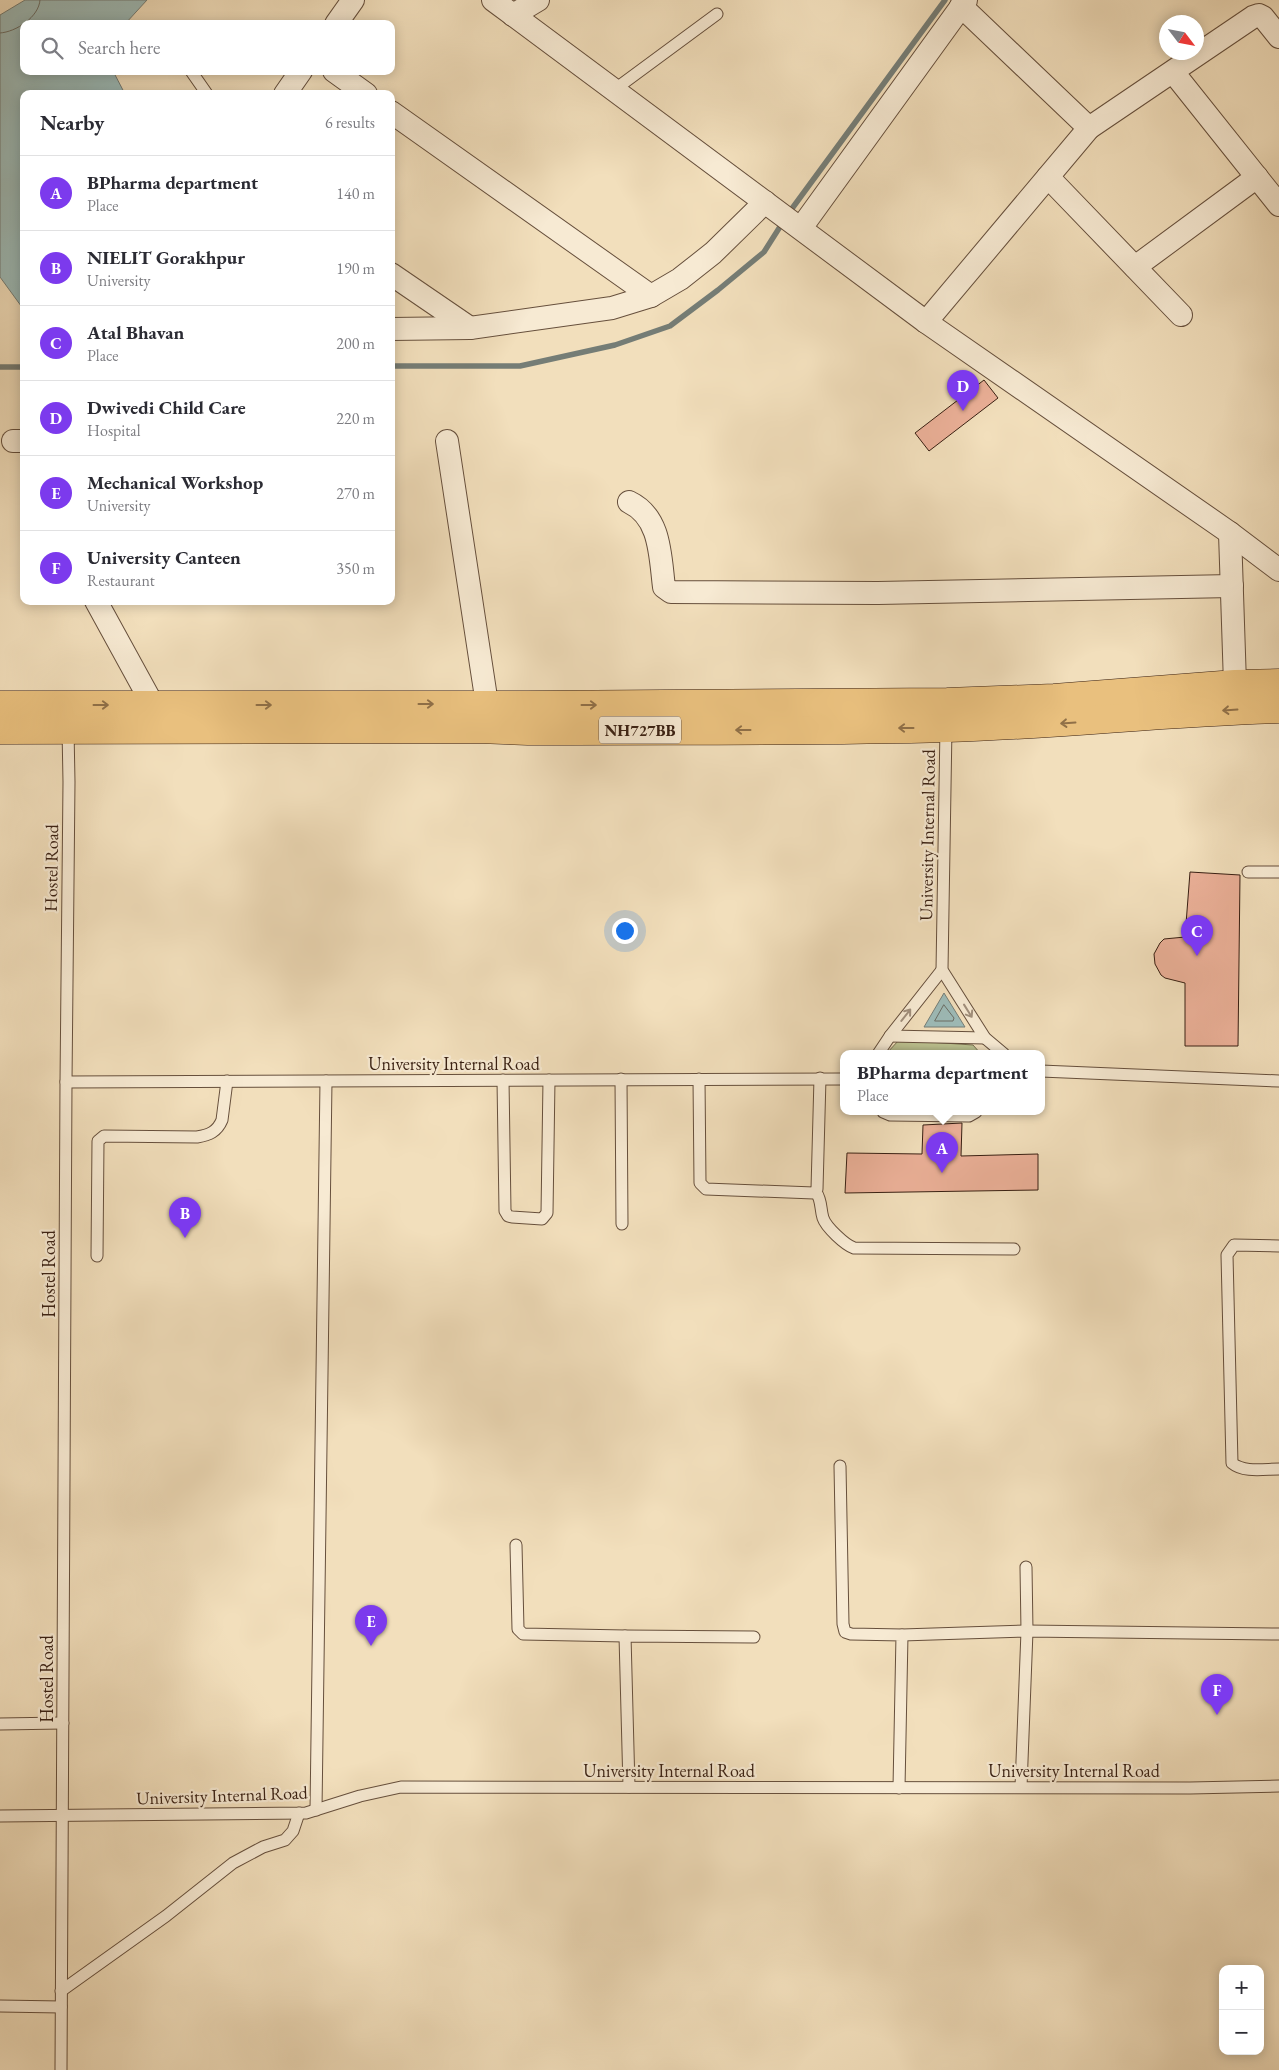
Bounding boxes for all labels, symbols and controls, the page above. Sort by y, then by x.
north arrow [1159,15,1204,60]
search box [20,20,395,75]
icon: search [38,34,66,62]
text: Search here [78,35,160,60]
text: Nearby [40,109,104,136]
text: 6 results [325,112,375,133]
text: BPharma department [87,170,258,195]
text: A [50,183,62,204]
text: 140 m [336,183,375,204]
text: Place [87,195,119,216]
text: NIELIT Gorakhpur [87,245,245,270]
text: B [51,258,61,279]
text: 190 m [336,258,375,279]
text: University [87,270,151,291]
text: Atal Bhavan [87,320,184,345]
text: C [50,333,62,354]
text: 200 m [336,333,375,354]
text: Place [87,345,119,366]
pin: D [947,370,979,411]
text: Dwivedi Child Care [87,395,246,420]
text: D [50,408,62,429]
text: 220 m [336,408,375,429]
text: Hospital [87,420,141,441]
text: Mechanical Workshop [87,470,263,495]
text: E [51,483,61,504]
text: 270 m [336,483,375,504]
text: University [87,495,151,516]
text: University Canteen [87,545,241,570]
text: F [52,558,60,579]
text: 350 m [336,558,375,579]
text: Restaurant [87,570,155,591]
one-way arrow [418,699,434,709]
one-way arrow [92,700,109,710]
one-way arrow [255,700,271,710]
one-way arrow [580,700,596,710]
one-way arrow [1223,706,1239,715]
road number: NH727BB [599,716,681,744]
one-way arrow [1061,718,1077,727]
one-way arrow [898,723,914,733]
one-way arrow [736,725,752,734]
street label: University Internal Road [914,748,940,921]
street label: Hostel Road [39,823,63,912]
pin: C [1181,915,1213,956]
your location [612,918,638,944]
one-way arrow [963,1003,973,1017]
one-way arrow [901,1009,912,1022]
popup [840,1050,1045,1115]
street label: University Internal Road [368,1052,541,1075]
text: BPharma department [857,1060,1028,1085]
text: Place [857,1085,888,1106]
pin: A [926,1132,958,1173]
pin: B [169,1197,201,1238]
street label: Hostel Road [37,1229,60,1318]
pin: E [355,1605,387,1646]
street label: Hostel Road [35,1634,58,1723]
pin: F [1201,1674,1233,1715]
street label: University Internal Road [583,1759,756,1782]
street label: University Internal Road [988,1759,1161,1782]
street label: University Internal Road [136,1780,309,1809]
map controls [1219,1965,1264,2055]
button: + [1219,1965,1264,2010]
button: − [1219,2010,1264,2055]

